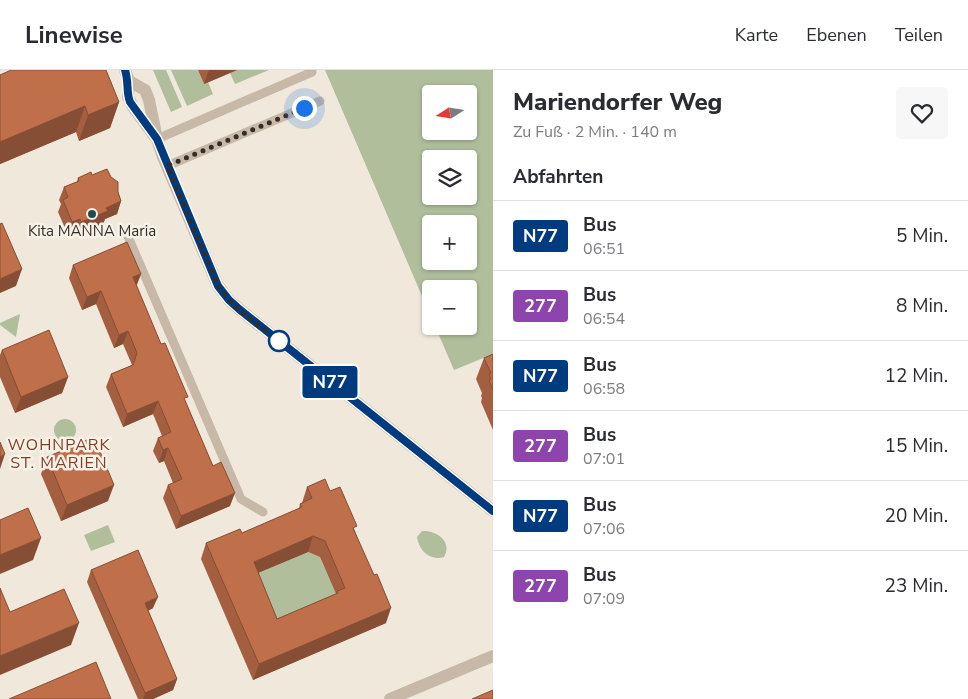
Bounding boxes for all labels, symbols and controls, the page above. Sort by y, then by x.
text: Linewise [25,19,123,51]
text: Karte [735,23,778,47]
text: Ebenen [806,23,867,47]
text: Teilen [895,23,943,47]
north arrow [422,85,478,140]
map controls [422,85,477,335]
text: Mariendorfer Weg [513,86,722,118]
button: heart [896,87,948,139]
your location [292,96,317,121]
text: Zu Fuß · 2 Min. · 140 m [513,121,677,143]
button: layers [422,150,477,205]
text: Abfahrten [513,164,603,190]
marker: Kita MANNA Maria [86,208,98,220]
text: Bus [583,212,616,238]
button: + [422,215,477,270]
place label: Kita MANNA Maria [28,221,156,241]
text: 5 Min. [896,223,948,249]
text: N77 [523,224,558,248]
text: 06:51 [583,238,625,260]
button: − [422,280,477,335]
text: Bus [583,282,616,308]
text: 8 Min. [896,293,948,319]
text: 277 [524,294,557,318]
text: 06:54 [583,308,625,330]
unlabelled marker [268,330,290,352]
text: Bus [583,352,616,378]
text: 12 Min. [885,363,948,389]
text: N77 [523,364,558,388]
line badge: N77 [301,366,359,398]
text: N77 [312,370,348,394]
text: 06:58 [583,378,625,400]
text: Bus [583,422,616,448]
text: 15 Min. [885,433,948,459]
district label: WOHNPARK ST. MARIEN [8,434,111,474]
text: 277 [524,434,557,458]
text: 07:01 [583,448,625,470]
text: Bus [583,492,616,518]
text: 20 Min. [885,503,948,529]
text: N77 [523,504,558,528]
text: 07:06 [583,518,625,540]
text: Bus [583,562,616,588]
text: 23 Min. [885,573,948,599]
text: 277 [524,574,557,598]
text: 07:09 [583,588,625,610]

